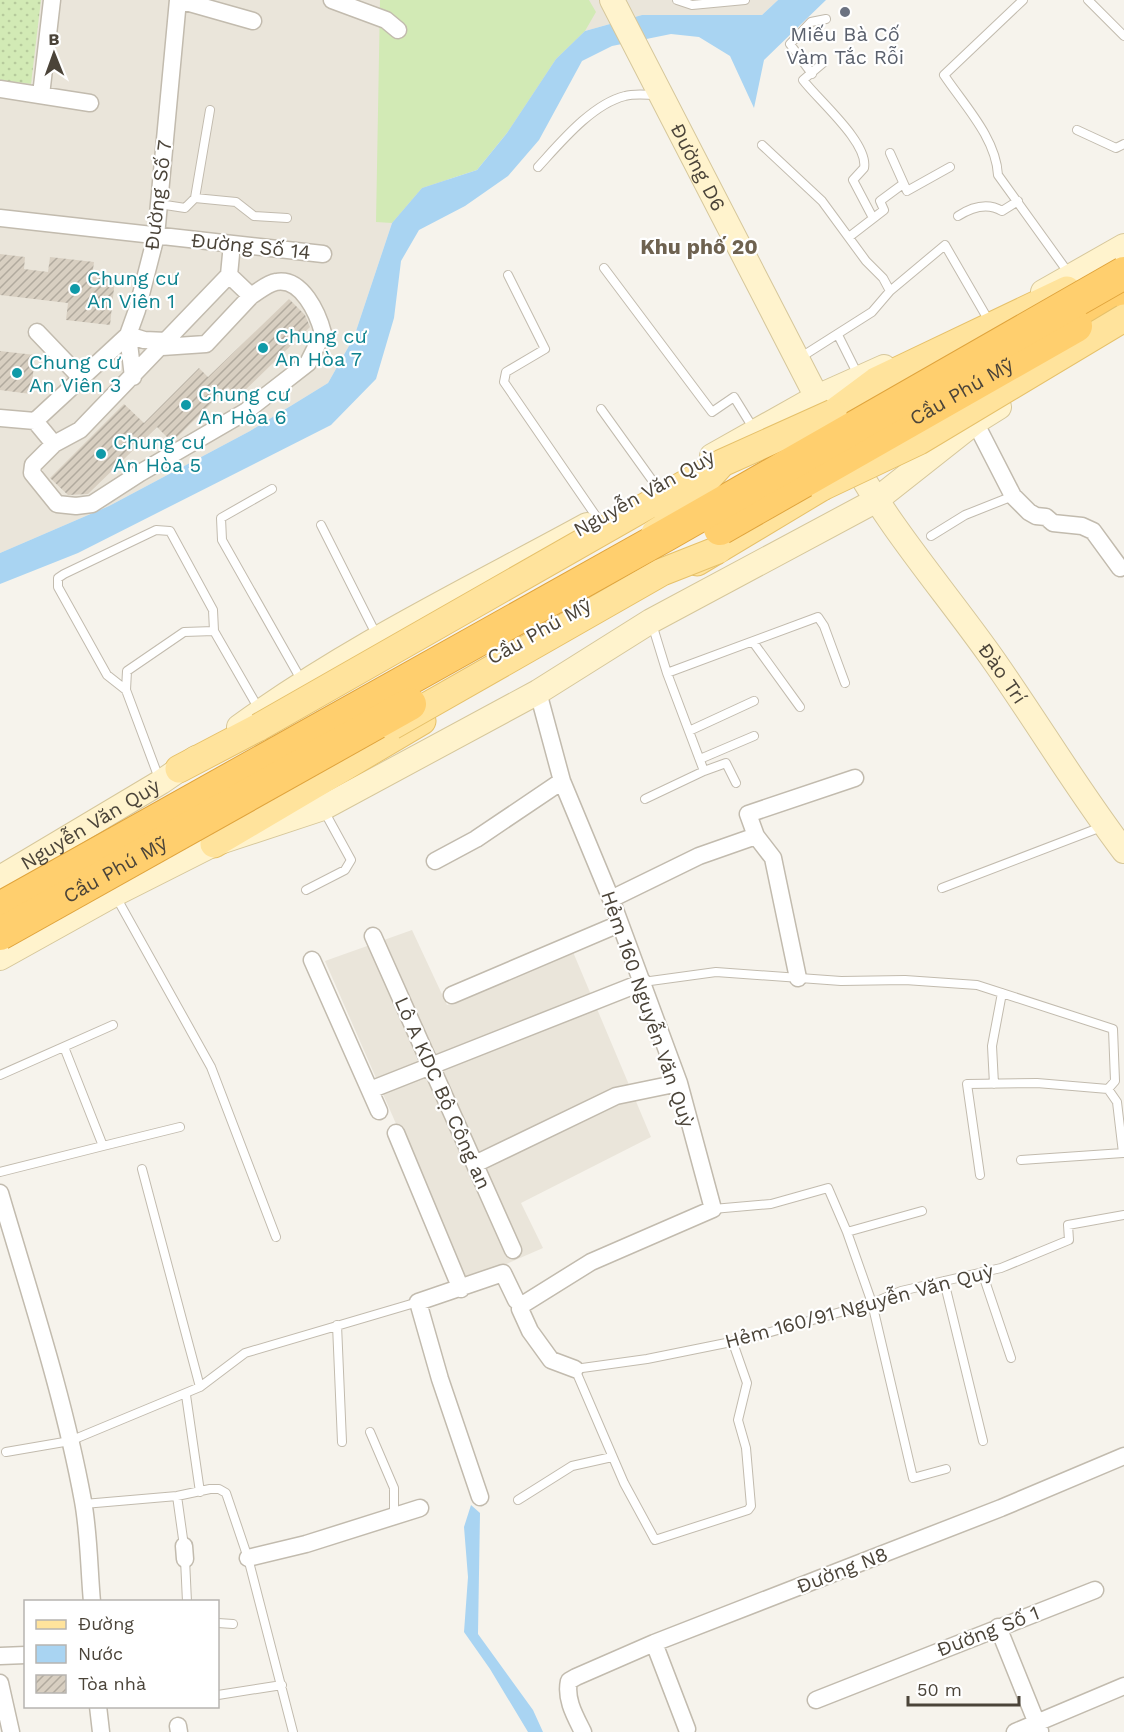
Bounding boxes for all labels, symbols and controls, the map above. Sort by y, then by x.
marker: Miếu Bà Cố Vàm Tắc Rỗi [838,5,852,19]
place label: Miếu Bà Cố Vàm Tắc Rỗi [786,22,904,69]
north arrow [24,24,84,84]
text: B [48,30,59,49]
street label: Đường D6 [666,119,731,215]
street label: Đường Số 7 [139,138,177,252]
street label: Đường Số 14 [190,228,312,264]
district label: Khu phố 20 [640,234,758,259]
place label: Chung cư An Viên 1 [87,266,179,313]
marker: Chung cư An Viên 1 [68,282,82,296]
place label: Chung cư An Hòa 7 [275,324,367,371]
marker: Chung cư An Hòa 7 [256,341,270,355]
place label: Chung cư An Viên 3 [29,350,121,397]
street label: Cầu Phú Mỹ [905,352,1018,430]
marker: Chung cư An Viên 3 [10,366,24,380]
place label: Chung cư An Hòa 6 [198,382,290,429]
marker: Chung cư An Hòa 6 [179,398,193,412]
place label: Chung cư An Hòa 5 [113,430,205,477]
street label: Nguyễn Văn Quỳ [569,444,719,542]
marker: Chung cư An Hòa 5 [94,447,108,461]
street label: Cầu Phú Mỹ [483,592,596,669]
street label: Đào Trí [973,638,1032,708]
street label: Nguyễn Văn Quỳ [16,773,165,875]
street label: Cầu Phú Mỹ [59,830,172,908]
street label: Hẻm 160 Nguyễn Văn Quỳ [596,888,700,1131]
street label: Lô A KDC Bộ Công an [390,993,496,1193]
street label: Hẻm 160/91 Nguyễn Văn Quỳ [722,1258,997,1353]
street label: Đường N8 [793,1542,891,1598]
legend [24,1600,219,1708]
street label: Đường Số 1 [933,1600,1043,1662]
text: Đường [78,1613,134,1634]
text: Nước [78,1643,123,1664]
scale bar [908,1669,1019,1707]
text: Tòa nhà [78,1673,146,1694]
text: 50 m [917,1679,962,1700]

